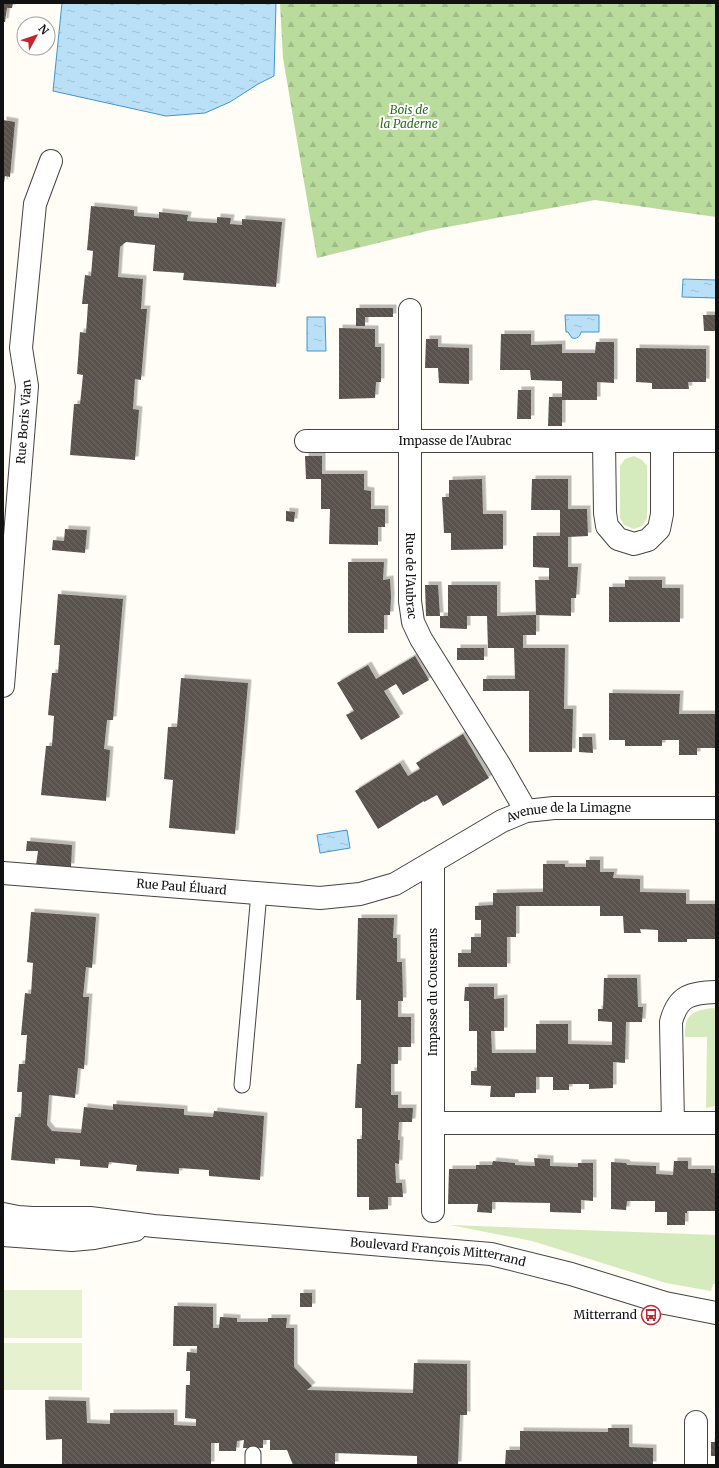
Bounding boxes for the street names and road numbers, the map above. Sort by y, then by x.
street label: Rue Boris Vian [13,379,34,464]
street label: Impasse de l'Aubrac [398,433,512,448]
street label: Rue de l'Aubrac [403,533,421,620]
street label: Avenue de la Limagne [503,800,631,826]
street label: Rue Paul Éluard [136,876,227,898]
street label: Impasse du Couserans [425,928,440,1056]
street label: Boulevard François Mitterrand [349,1234,527,1269]

